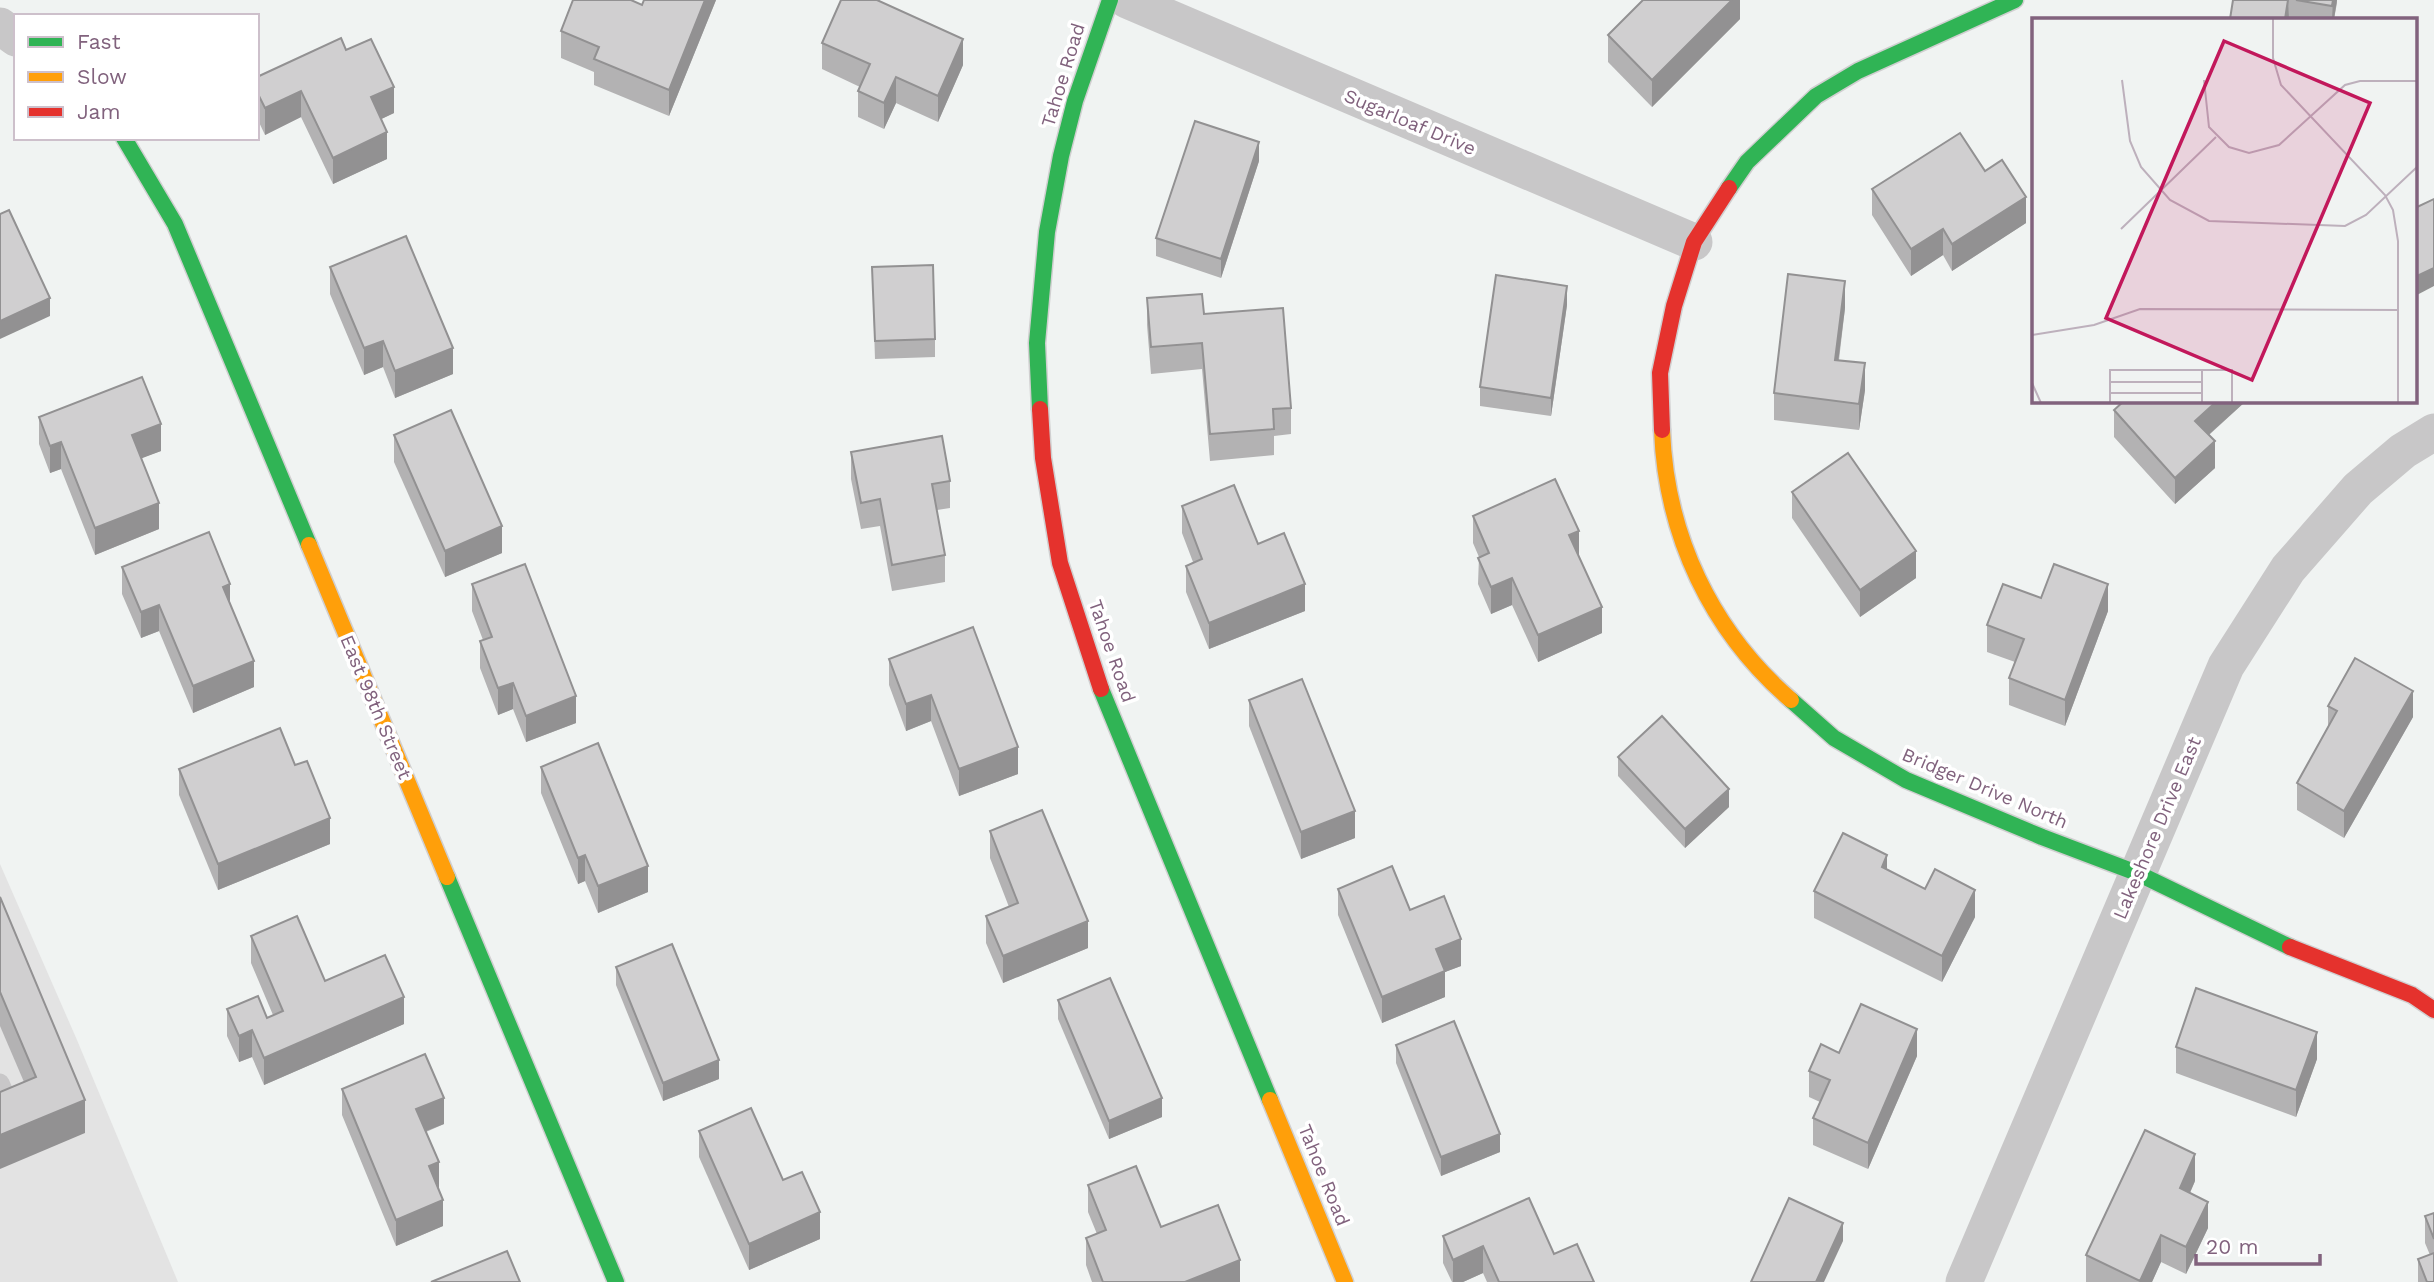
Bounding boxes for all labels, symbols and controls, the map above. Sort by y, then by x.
legend [14,14,259,140]
inset map [2032,18,2416,402]
street label: Tahoe Road [1036,20,1090,130]
text: Fast [77,29,121,54]
text: Slow [77,64,127,89]
street label: Sugarloaf Drive [1341,84,1479,160]
text: Jam [77,99,120,124]
street label: Tahoe Road [1084,597,1140,705]
street label: East 98th Street [335,632,417,782]
street label: Lakeshore Drive East [2108,733,2206,923]
street label: Bridger Drive North [1899,743,2071,833]
street label: Tahoe Road [1293,1121,1355,1229]
scale bar [2196,1222,2320,1266]
text: 20 m [2206,1234,2258,1259]

